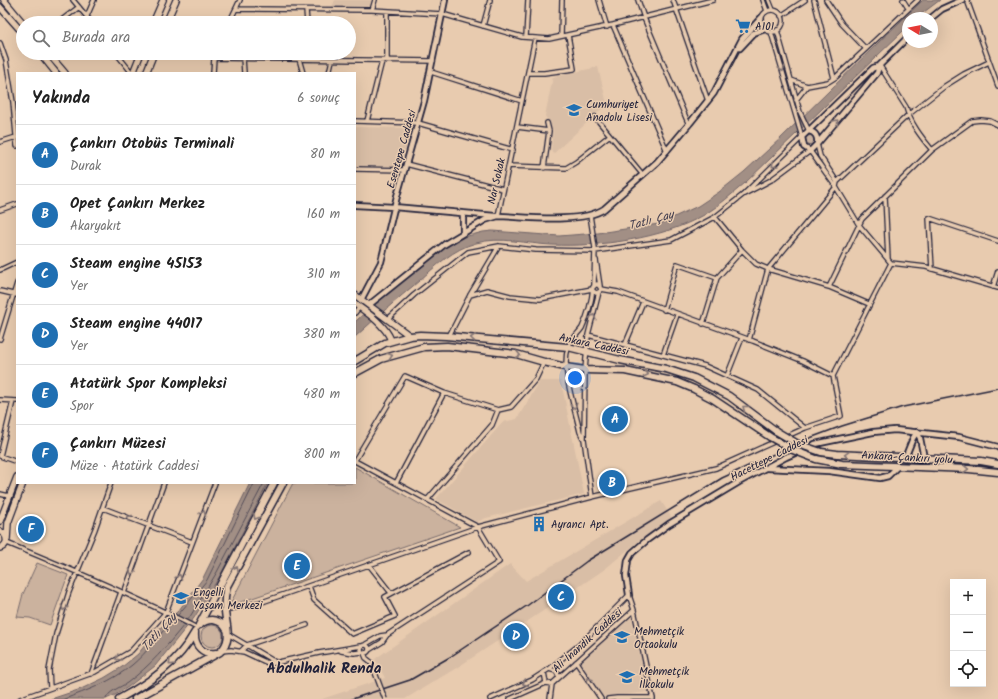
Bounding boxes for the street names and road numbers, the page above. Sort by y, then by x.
street label: Esentepe Caddesi [382,108,422,191]
street label: Nar Sokak [483,156,511,206]
street label: Ankara Caddesi [557,329,631,361]
street label: Hacettepe Caddesi [727,431,812,486]
street label: Ankara-Çankırı yolu [861,447,954,469]
street label: Ali İnandık Caddesi [548,604,627,677]

